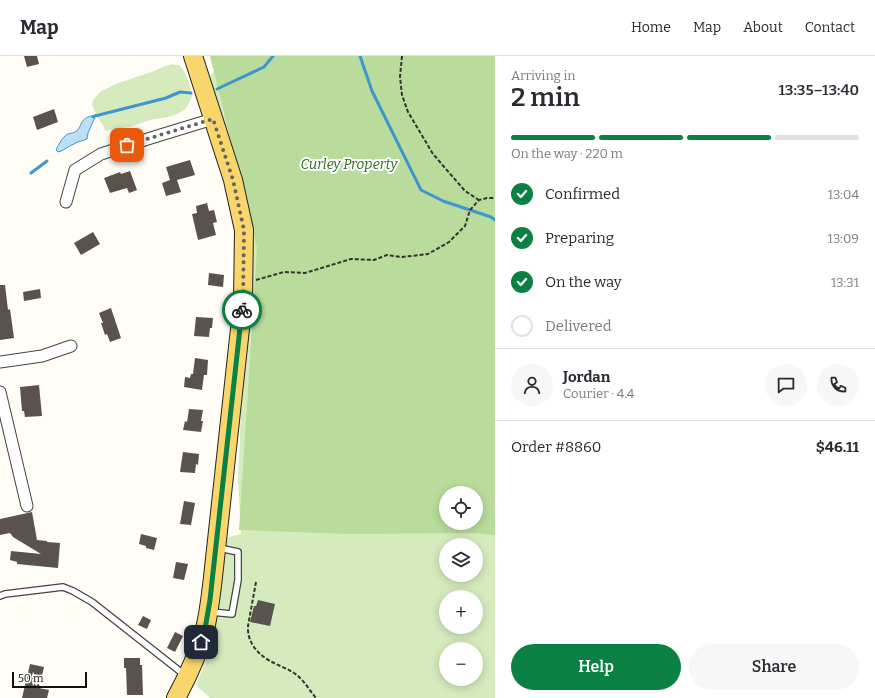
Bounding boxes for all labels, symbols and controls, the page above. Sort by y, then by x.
text: Map [20,16,59,39]
text: Home [631,19,671,36]
text: Map [693,19,721,36]
text: About [743,19,783,36]
text: Contact [805,19,855,36]
text: Arriving in [511,68,576,83]
text: 13:35–13:40 [779,81,859,99]
text: 2 min [511,82,580,113]
pin [110,128,144,162]
icon: bag [116,134,138,156]
text: On the way · 220 m [511,146,623,161]
park label: Curley Property [301,156,398,173]
icon: check [511,183,533,205]
text: Confirmed [545,185,620,203]
text: 13:04 [828,187,859,202]
icon: check [511,227,533,249]
text: Preparing [545,229,614,247]
text: 13:09 [828,231,859,246]
icon: check [511,271,533,293]
text: On the way [545,273,622,291]
text: 13:31 [831,275,859,290]
courier [222,290,262,330]
icon: bike [231,299,253,321]
text: Delivered [545,317,612,335]
button: person [511,364,553,406]
button: chat [765,364,807,406]
button: phone [817,364,859,406]
text: Jordan [563,368,610,386]
text: Courier · 4.4 [563,386,634,401]
text: Order #8860 [511,438,601,456]
text: $46.11 [816,438,859,456]
map controls [439,486,483,686]
button: locate [439,486,483,530]
button: layers [439,538,483,582]
button: + [439,590,483,634]
pin [184,625,218,659]
icon: home [190,631,212,653]
button: − [439,642,483,686]
button: Help [511,644,681,690]
button: Share [689,644,859,690]
scale bar [12,670,87,689]
text: 50 m [18,672,44,685]

